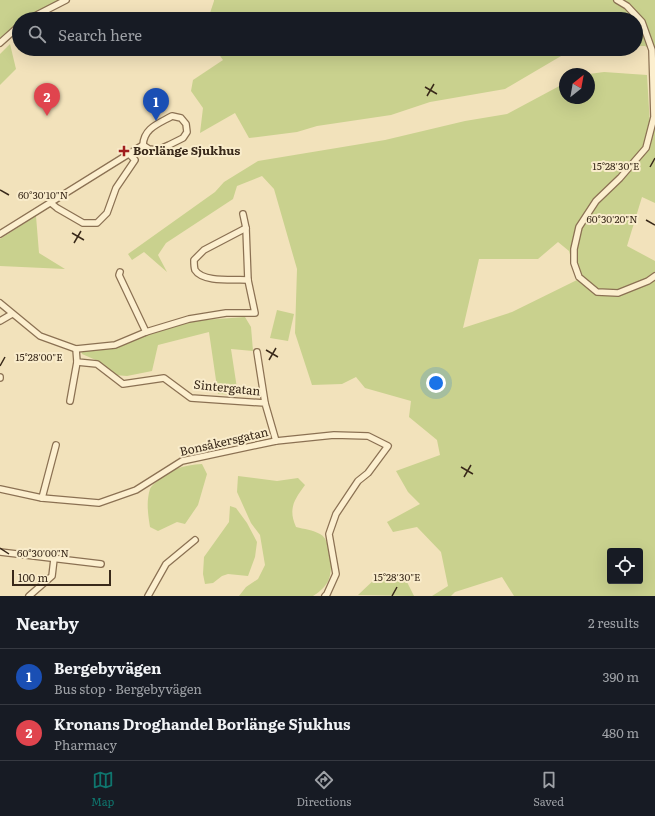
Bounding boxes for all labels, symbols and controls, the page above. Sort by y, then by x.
search box [12,12,643,56]
icon: search [26,23,48,45]
text: Search here [58,23,142,46]
north arrow [559,68,595,104]
pin: 2 [34,83,60,116]
pin: 1 [143,88,169,121]
place label: Borlänge Sjukhus [133,141,240,159]
marker: Borlänge Sjukhus [118,145,130,157]
text: 15°28'30"E [593,158,639,173]
text: 60°30'10"N [18,187,68,202]
text: 60°30'20"N [586,211,638,226]
text: 15°28'00"E [15,349,63,364]
your location [426,373,446,393]
street label: Sintergatan [193,375,261,399]
street label: Bonsåkersgatan [178,422,270,460]
text: 60°30'00"N [17,545,69,560]
map controls [607,548,643,584]
button: locate [607,548,643,584]
scale bar [12,568,111,587]
text: 100 m [18,569,48,585]
text: 15°28'30"E [374,569,420,584]
text: Nearby [16,610,79,635]
text: 2 results [588,613,639,632]
text: Bergebyvägen [54,656,162,679]
text: 1 [26,667,32,686]
text: 390 m [602,667,639,686]
text: Bus stop · Bergebyvägen [54,679,202,698]
text: Kronans Droghandel Borlänge Sjukhus [54,712,351,735]
text: 2 [26,723,32,742]
text: 480 m [602,723,639,742]
text: Pharmacy [54,735,117,754]
tab: Map [91,769,114,809]
tab: Directions [296,769,351,809]
tab: Saved [533,769,564,809]

